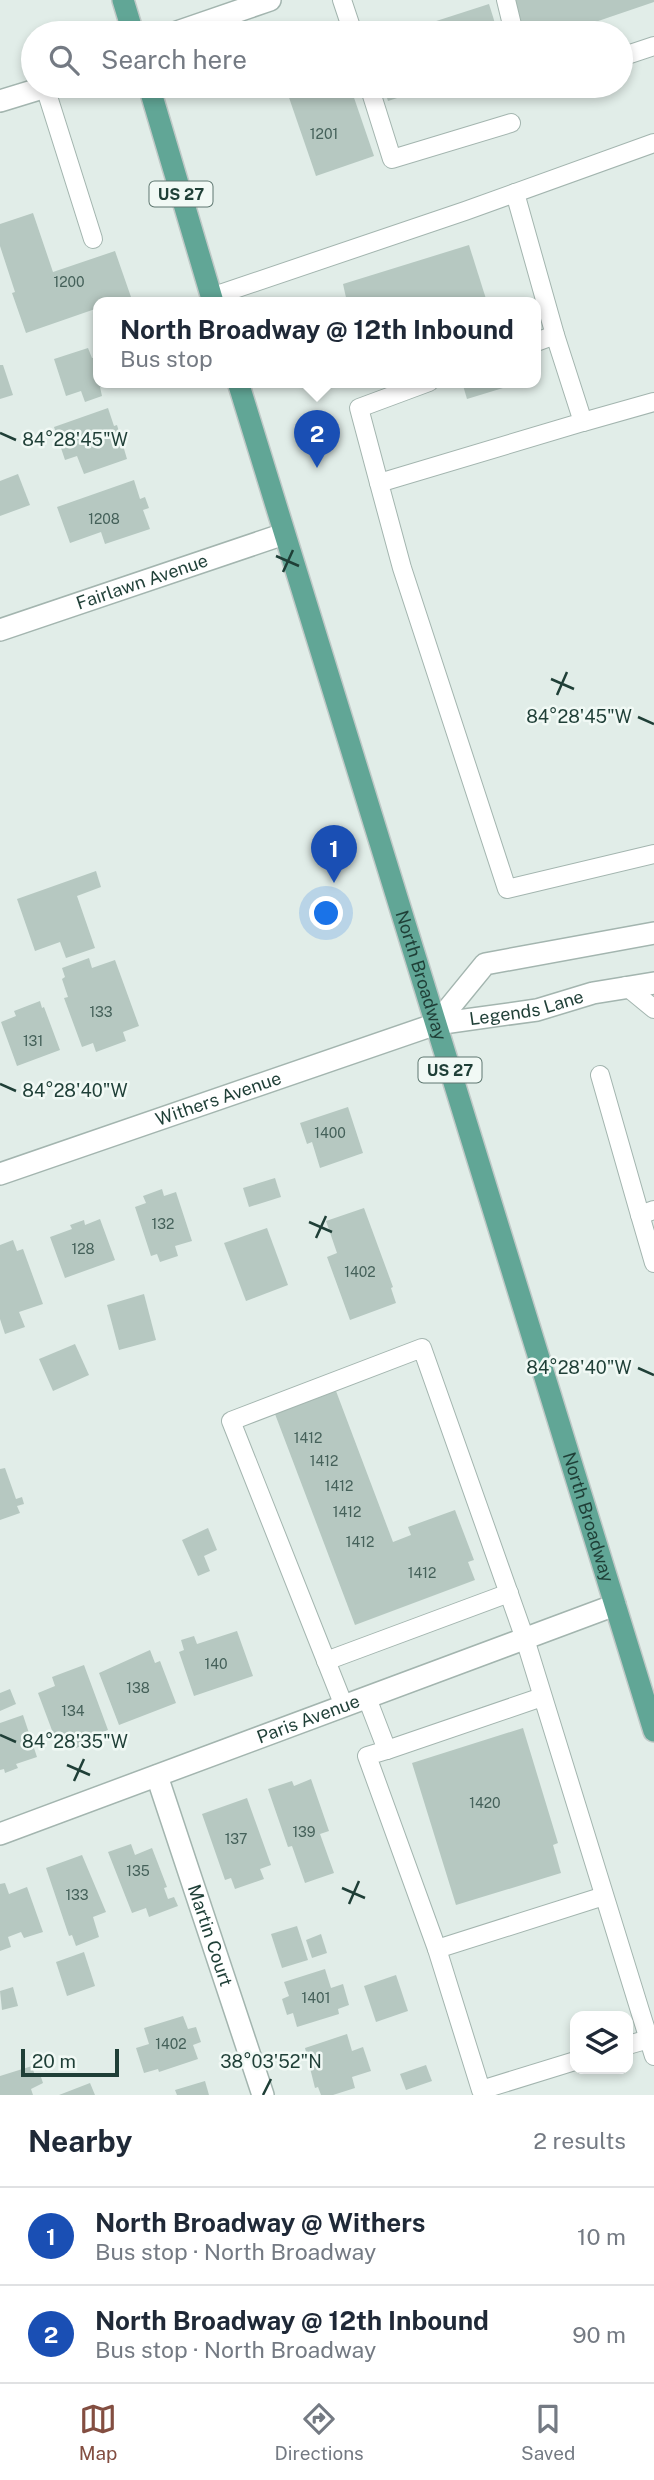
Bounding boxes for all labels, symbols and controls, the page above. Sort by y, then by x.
search box [21,21,633,98]
icon: search [45,41,83,79]
text: Search here [101,44,247,75]
house number: 1201 [310,126,338,142]
road number: US 27 [150,182,212,206]
house number: 1200 [53,274,85,290]
popup [93,297,541,388]
text: North Broadway @ 12th Inbound [120,314,514,345]
text: Bus stop [120,345,213,372]
pin: 2 [294,410,340,468]
text: 84°28'45"W [22,429,128,450]
house number: 1208 [88,511,120,527]
street label: Fairlawn Avenue [73,549,211,614]
text: 84°28'45"W [526,706,632,727]
pin: 1 [311,825,357,883]
your location [309,896,343,930]
street label: North Broadway [392,908,452,1043]
street label: Legends Lane [468,985,586,1029]
house number: 133 [89,1004,113,1020]
house number: 131 [23,1033,43,1049]
road number: US 27 [419,1058,482,1082]
street label: Withers Avenue [153,1067,284,1130]
text: 84°28'40"W [22,1080,128,1101]
house number: 1400 [314,1125,346,1141]
house number: 132 [152,1216,174,1232]
house number: 128 [71,1241,95,1257]
house number: 1402 [344,1264,376,1280]
text: 84°28'40"W [526,1357,632,1378]
house number: 1412 [294,1430,322,1446]
street label: North Broadway [559,1449,619,1585]
house number: 1412 [310,1453,338,1469]
house number: 1412 [325,1478,353,1494]
house number: 1412 [333,1504,361,1520]
house number: 1412 [346,1534,374,1550]
house number: 1412 [408,1565,436,1581]
house number: 140 [204,1656,228,1672]
house number: 138 [126,1680,150,1696]
street label: Paris Avenue [254,1690,362,1747]
house number: 134 [61,1703,85,1719]
text: 84°28'35"W [22,1731,128,1752]
house number: 1420 [469,1795,501,1811]
house number: 139 [292,1824,316,1840]
house number: 137 [225,1831,247,1847]
house number: 135 [126,1863,150,1879]
street label: Martin Court [184,1882,237,1989]
house number: 133 [65,1887,89,1903]
house number: 1401 [302,1990,330,2006]
map controls [570,2011,633,2074]
button: layers [570,2011,633,2074]
house number: 1402 [155,2036,187,2052]
scale bar [21,2046,119,2078]
text: 20 m [32,2050,76,2072]
text: 38°03'52"N [220,2051,322,2072]
text: Nearby [28,2123,132,2159]
text: 2 results [533,2127,626,2154]
text: North Broadway @ Withers [95,2207,426,2238]
text: 1 [46,2223,56,2250]
text: 10 m [577,2223,626,2250]
text: Bus stop · North Broadway [95,2238,376,2265]
text: North Broadway @ 12th Inbound [95,2305,489,2336]
text: 2 [44,2321,58,2348]
text: 90 m [572,2321,626,2348]
text: Bus stop · North Broadway [95,2336,376,2363]
tab: Map [79,2400,117,2464]
tab: Directions [274,2400,364,2464]
tab: Saved [521,2400,575,2464]

